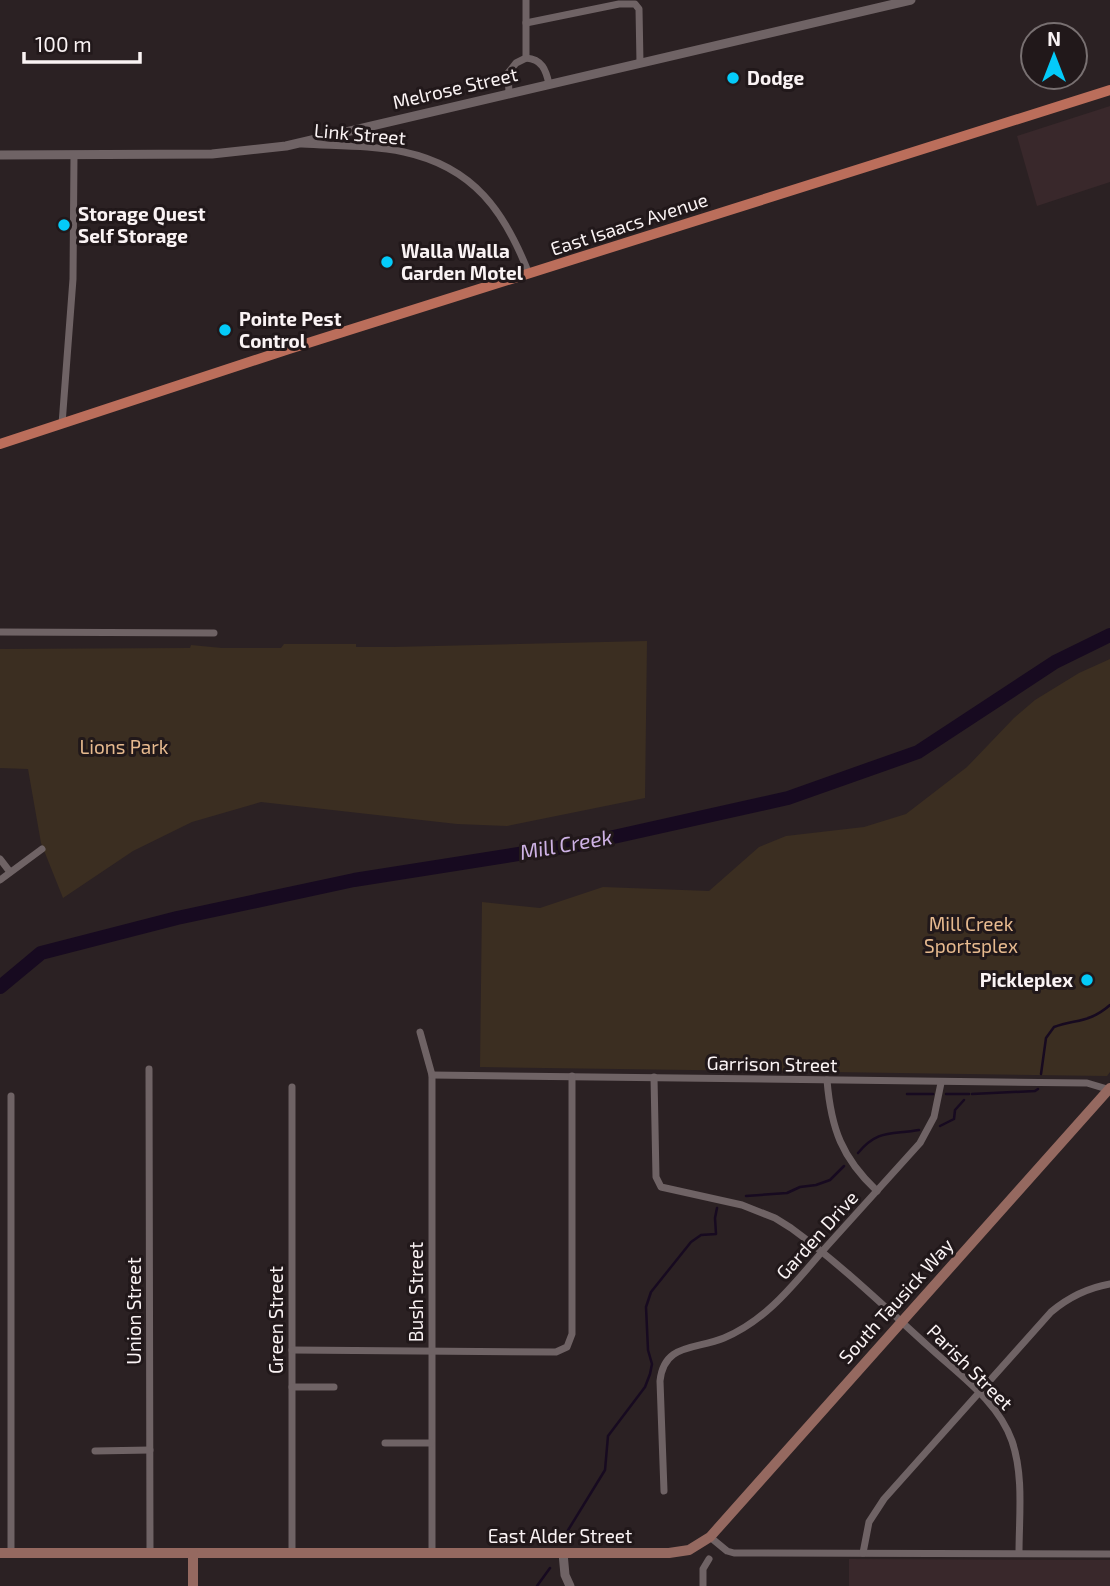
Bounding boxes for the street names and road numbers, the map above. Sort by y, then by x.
street label: Melrose Street [390,62,520,113]
street label: Link Street [313,118,407,149]
street label: East Isaacs Avenue [547,187,710,260]
street label: Garrison Street [706,1051,838,1076]
street label: Garden Drive [771,1186,862,1284]
street label: South Tausick Way [833,1233,958,1368]
street label: Bush Street [404,1242,427,1342]
street label: Union Street [122,1257,145,1365]
street label: Green Street [264,1266,287,1374]
street label: Parish Street [923,1319,1018,1414]
street label: East Alder Street [488,1524,632,1547]

